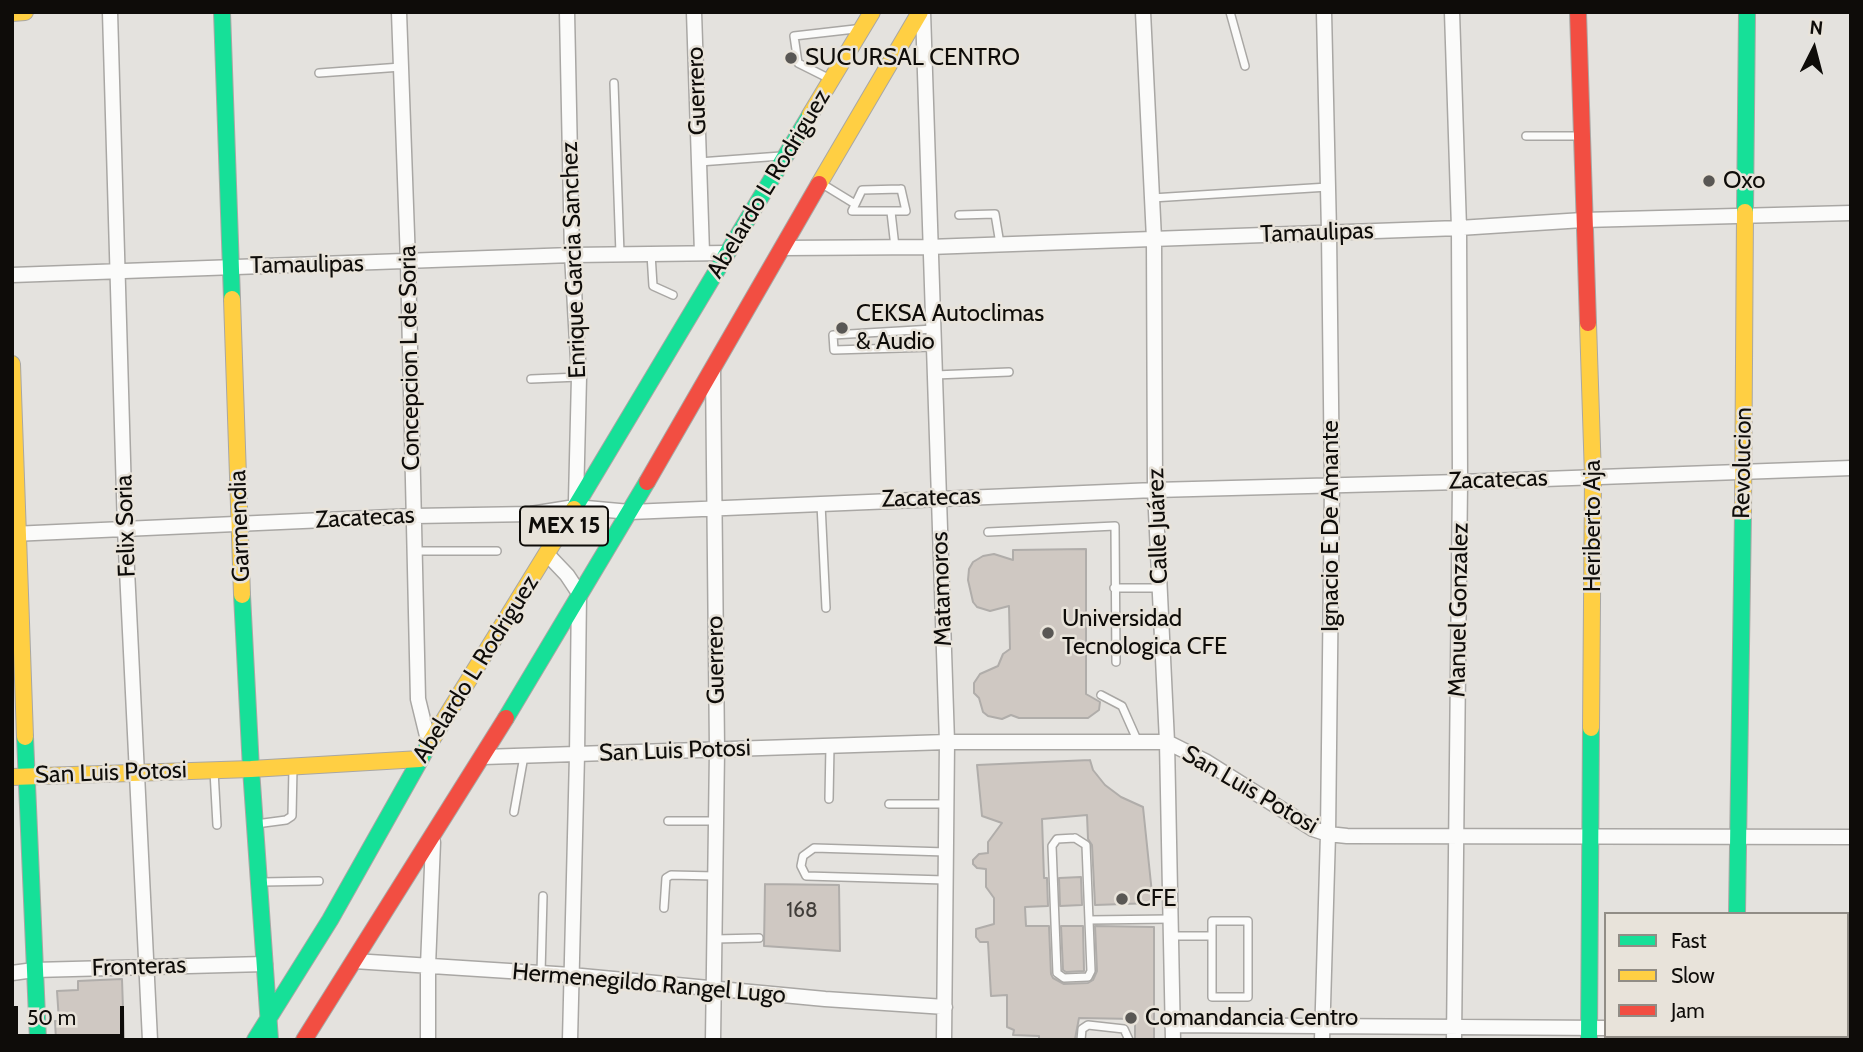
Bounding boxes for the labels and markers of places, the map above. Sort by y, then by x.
place label: SUCURSAL CENTRO [805,44,1020,72]
marker: SUCURSAL CENTRO [783,50,799,66]
place label: Oxo [1723,167,1765,195]
marker: Oxo [1701,173,1717,189]
place label: CEKSA Autoclimas & Audio [856,300,1044,356]
marker: CEKSA Autoclimas & Audio [834,320,850,336]
place label: Universidad Tecnologica CFE [1062,605,1227,661]
marker: Universidad Tecnologica CFE [1040,625,1056,641]
place label: CFE [1136,885,1177,913]
marker: CFE [1114,891,1130,907]
place label: Comandancia Centro [1145,1004,1358,1032]
marker: Comandancia Centro [1123,1010,1139,1026]

